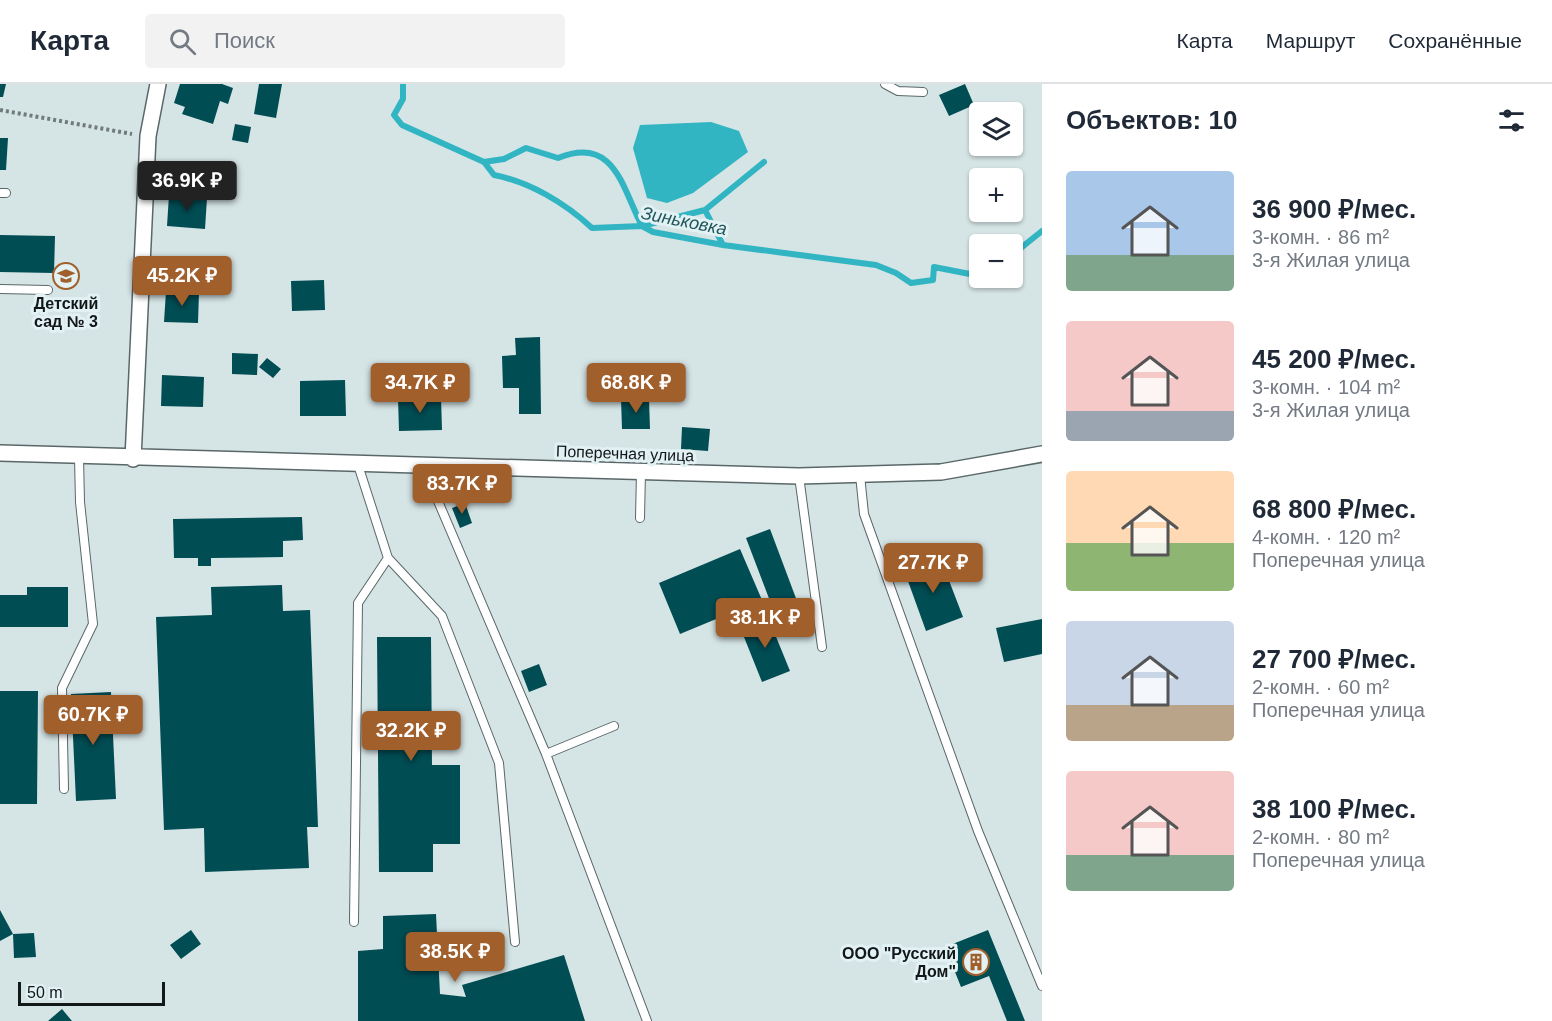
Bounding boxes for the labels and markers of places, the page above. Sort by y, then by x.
pin: 36.9K ₽ [132,161,242,212]
pin: 45.2K ₽ [127,256,237,307]
school or university icon: Детский сад № 3 [51,261,81,291]
place label: Детский сад № 3 [34,295,98,330]
pin: 34.7K ₽ [365,363,475,414]
pin: 68.8K ₽ [581,363,691,414]
pin: 83.7K ₽ [407,464,517,515]
pin: 27.7K ₽ [878,543,988,594]
pin: 38.1K ₽ [710,598,820,649]
pin: 60.7K ₽ [38,695,148,746]
pin: 32.2K ₽ [356,711,466,762]
pin: 38.5K ₽ [400,932,510,983]
place label: ООО "Русский Дом" [842,945,956,980]
building icon: ООО "Русский Дом" [961,947,991,977]

